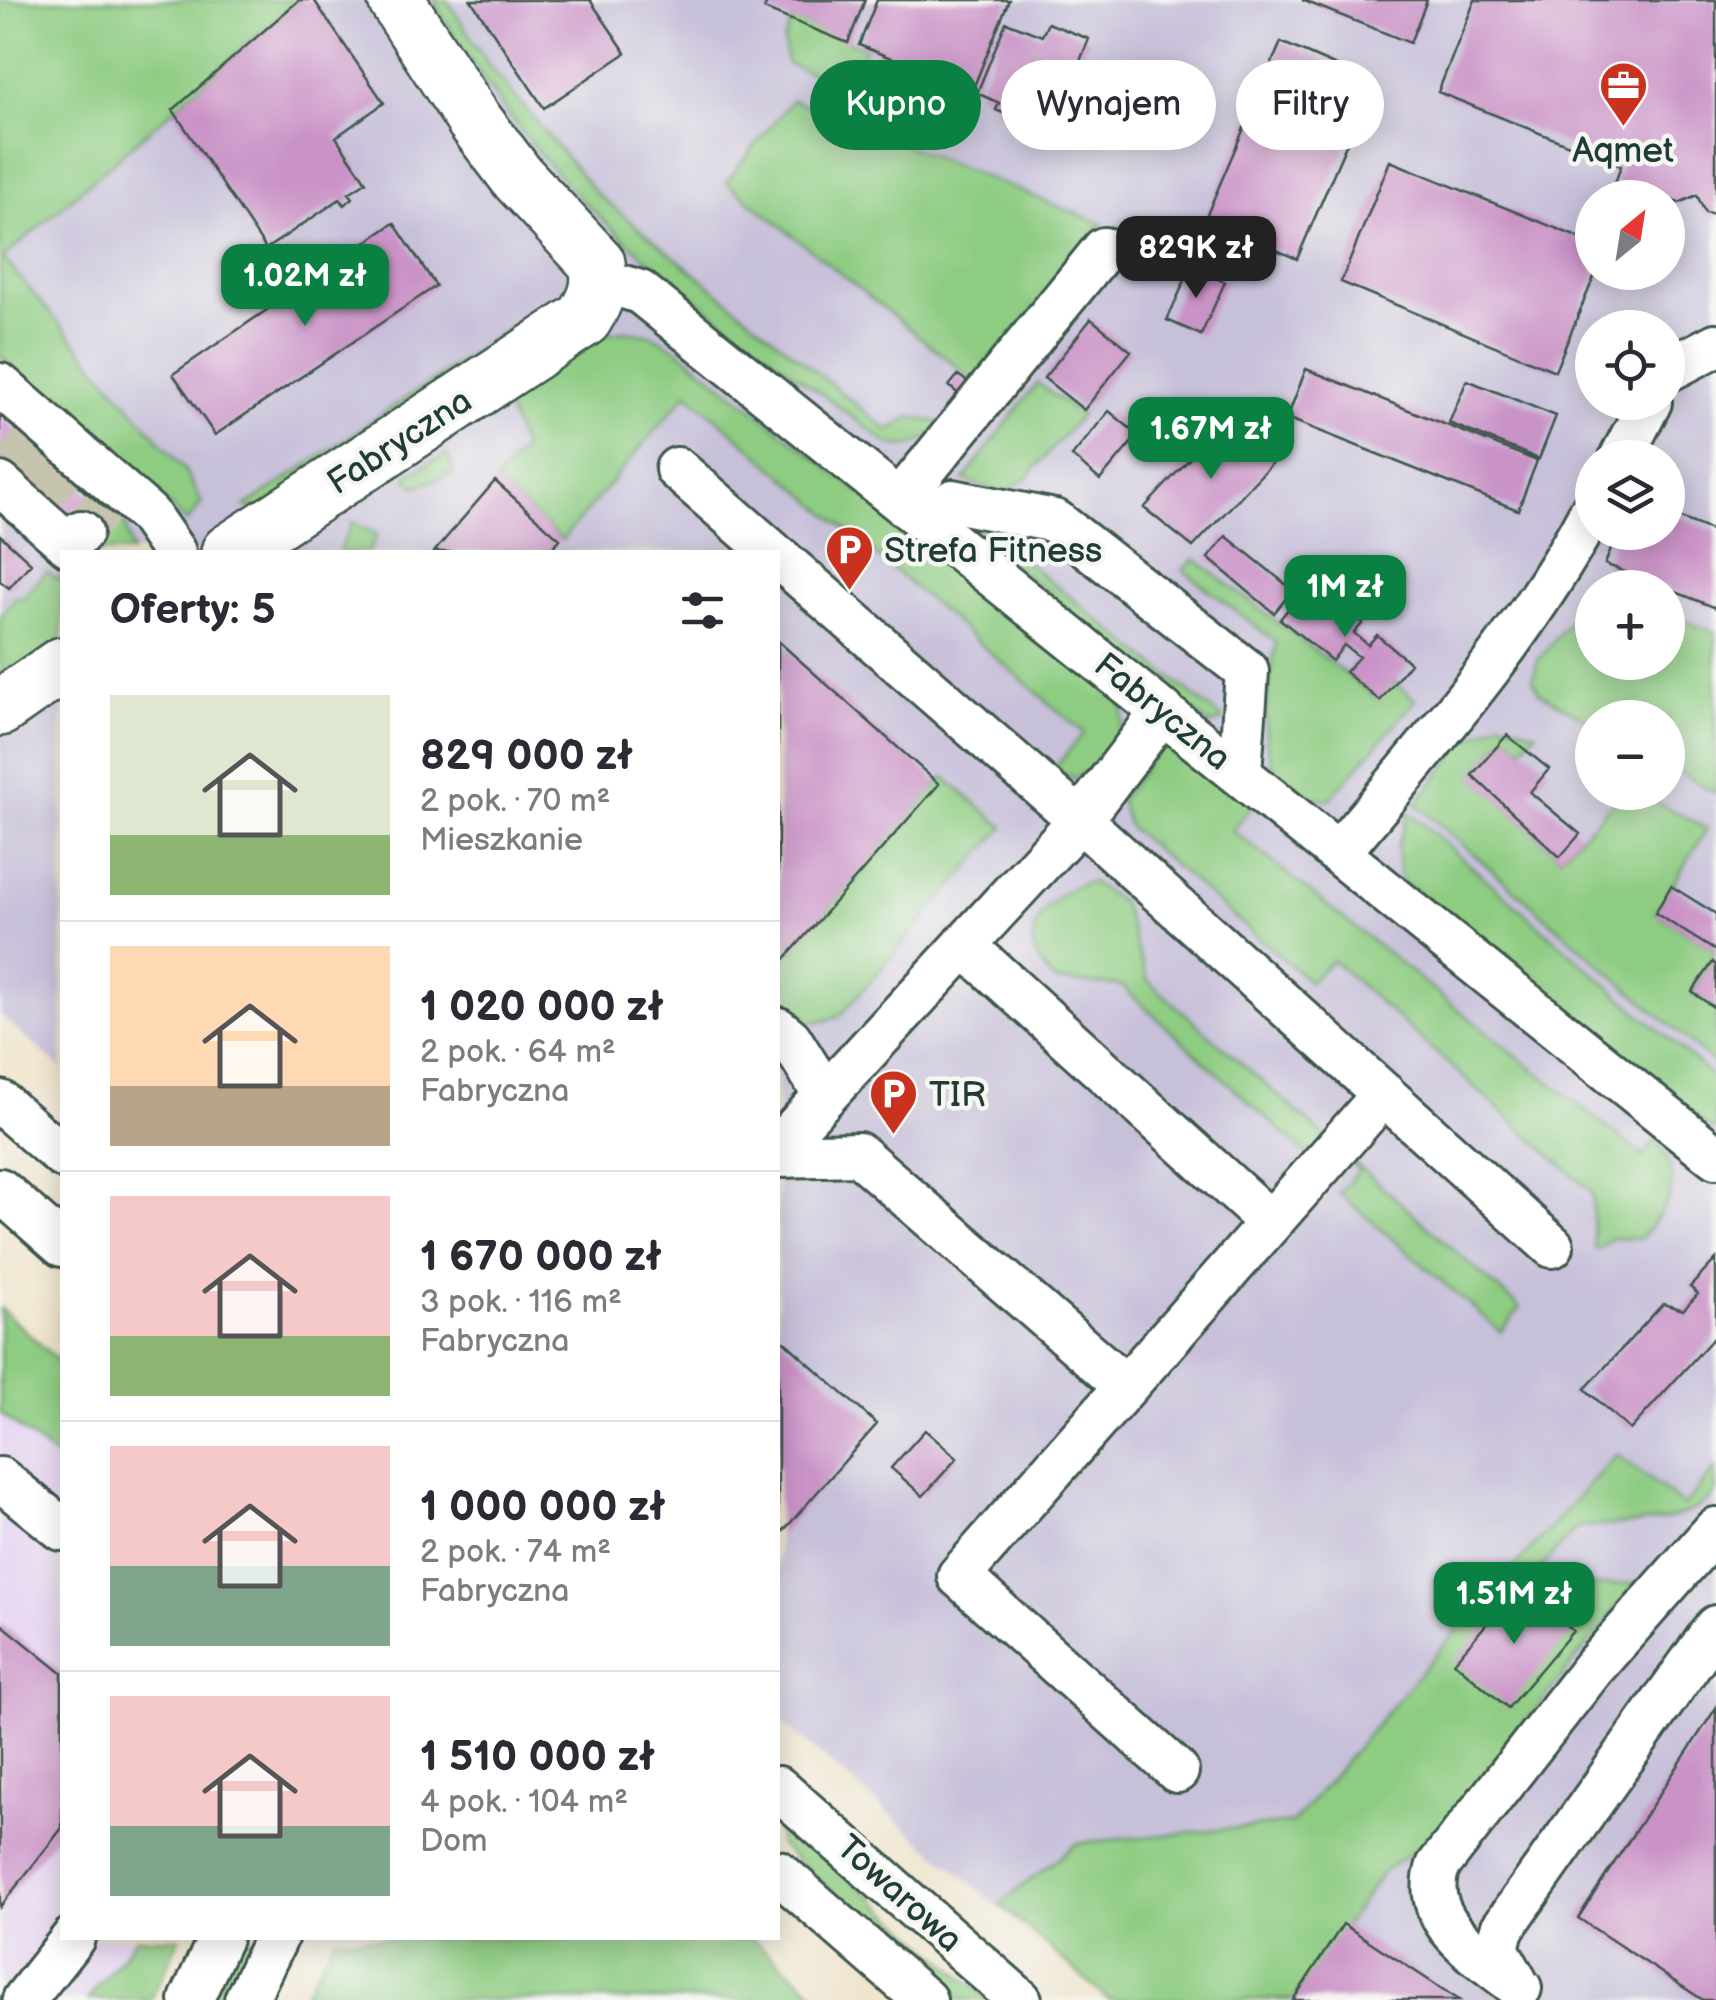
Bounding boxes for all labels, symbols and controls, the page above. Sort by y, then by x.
chip: Kupno [810,60,981,150]
chip: Wynajem [1001,60,1216,150]
chip: Filtry [1236,60,1384,150]
office icon: Aqmet [1597,60,1649,128]
place label: Aqmet [1572,130,1674,173]
north arrow [1575,180,1685,290]
map controls [1575,180,1685,810]
pin: 829K zł [1104,216,1288,301]
text: 829K zł [1138,229,1254,268]
pin: 1.02M zł [202,244,408,329]
text: 1.02M zł [243,257,367,296]
button: locate [1575,310,1685,420]
street label: Fabryczna [320,380,480,505]
pin: 1.67M zł [1108,397,1314,482]
text: 1.67M zł [1150,410,1272,449]
button: layers [1575,440,1685,550]
parking icon: Strefa Fitness [823,524,875,592]
place label: Strefa Fitness [884,530,1102,573]
pin: 1M zł [1275,555,1415,640]
text: 1M zł [1306,568,1384,607]
button: + [1575,570,1685,680]
icon: filters [675,583,730,638]
text: Oferty: 5 [110,585,276,636]
street label: Fabryczna [1085,644,1239,780]
button: − [1575,700,1685,810]
text: 829 000 zł [420,731,633,782]
icon: home [190,735,310,855]
text: 2 pok. · 70 m² [420,782,610,821]
text: Mieszkanie [420,821,583,860]
text: 1 020 000 zł [420,982,664,1033]
icon: home [190,986,310,1106]
text: 2 pok. · 64 m² [420,1033,616,1072]
parking icon: TIR [868,1068,920,1136]
text: Fabryczna [420,1072,569,1111]
place label: TIR [929,1074,986,1117]
text: 1 670 000 zł [420,1232,662,1283]
icon: home [190,1236,310,1356]
text: 3 pok. · 116 m² [420,1283,622,1322]
text: Fabryczna [420,1322,569,1361]
text: 1 000 000 zł [420,1482,666,1533]
icon: home [190,1486,310,1606]
text: 2 pok. · 74 m² [420,1533,611,1572]
pin: 1.51M zł [1411,1562,1617,1647]
text: Fabryczna [420,1572,569,1611]
text: 1.51M zł [1456,1575,1572,1614]
text: 1 510 000 zł [420,1732,655,1783]
icon: home [190,1736,310,1856]
text: 4 pok. · 104 m² [420,1783,628,1822]
text: Dom [420,1822,488,1861]
street label: Towarowa [827,1826,971,1962]

